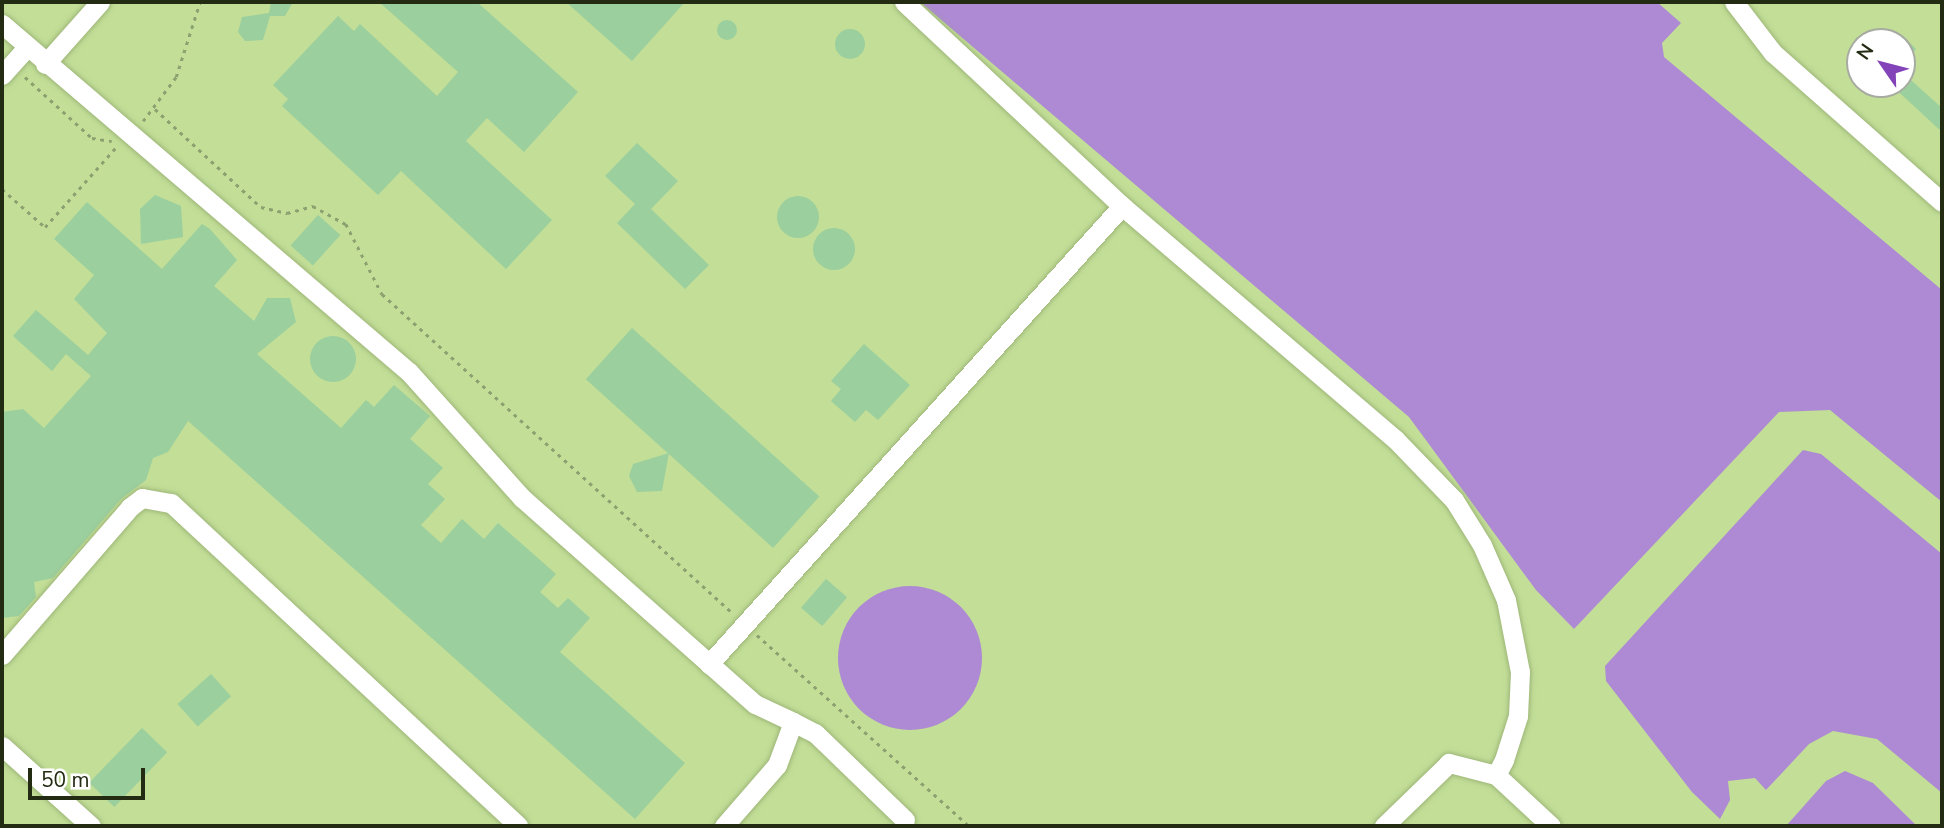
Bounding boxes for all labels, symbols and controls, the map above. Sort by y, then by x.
north arrow [1846,28,1916,98]
text: N [1851,39,1880,65]
scale bar [32,754,149,798]
text: 50 m [41,766,90,794]

